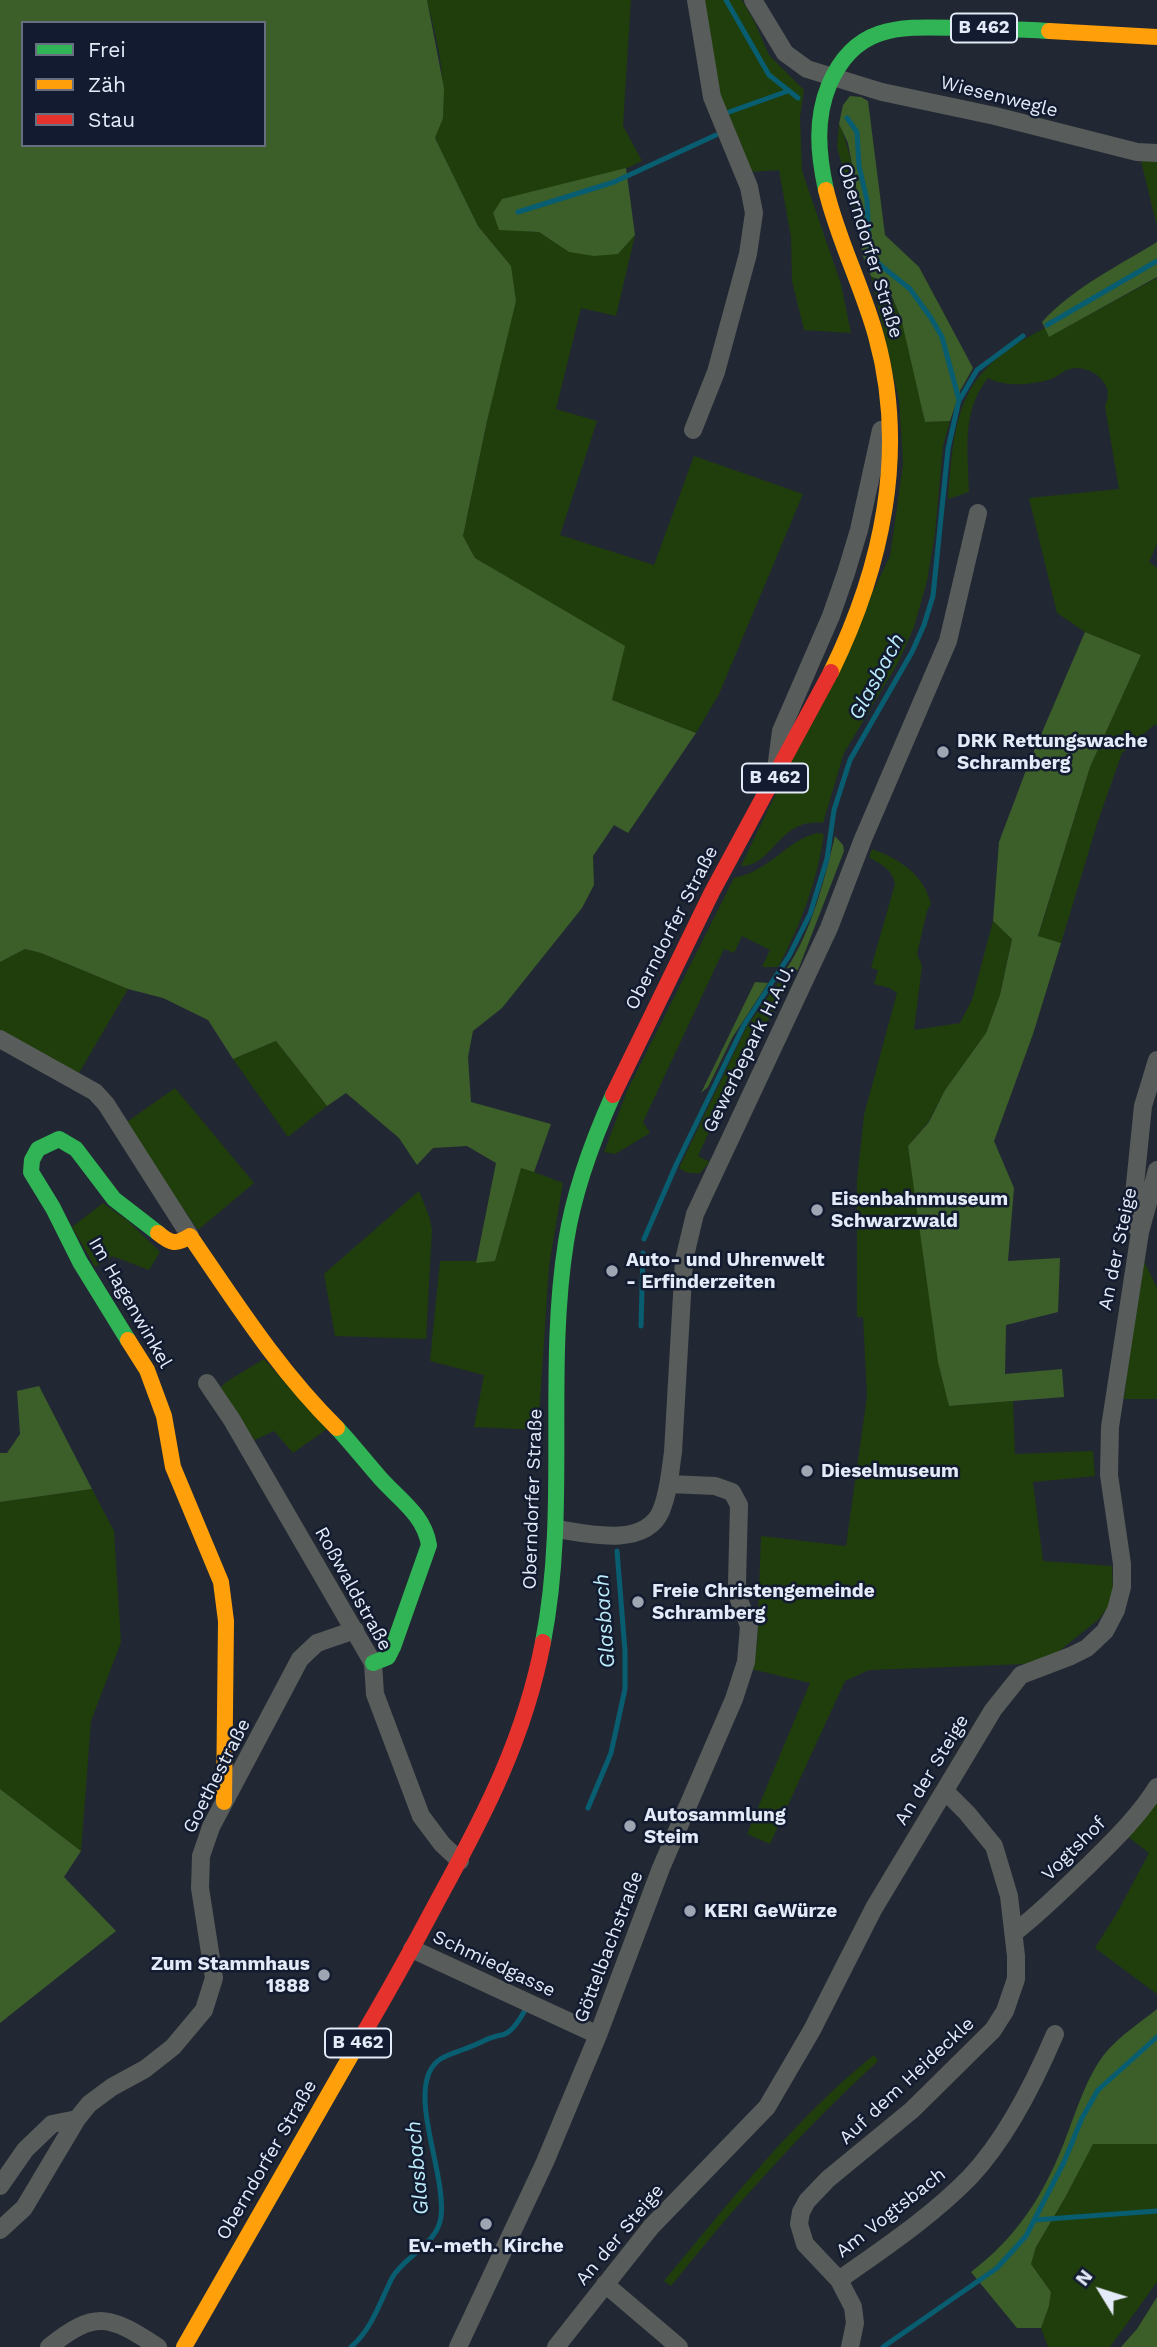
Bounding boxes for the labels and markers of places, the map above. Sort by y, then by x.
place label: DRK Rettungswache Schramberg [957,730,1148,774]
marker: DRK Rettungswache Schramberg [935,744,951,760]
place label: Eisenbahnmuseum Schwarzwald [831,1188,1008,1232]
marker: Eisenbahnmuseum Schwarzwald [809,1202,825,1218]
place label: Auto- und Uhrenwelt - Erfinderzeiten [626,1249,825,1293]
marker: Auto- und Uhrenwelt - Erfinderzeiten [604,1263,620,1279]
place label: Dieselmuseum [821,1460,959,1482]
marker: Dieselmuseum [799,1463,815,1479]
place label: Freie Christengemeinde Schramberg [652,1580,875,1624]
marker: Freie Christengemeinde Schramberg [630,1594,646,1610]
place label: Autosammlung Steim [644,1804,786,1848]
marker: Autosammlung Steim [622,1818,638,1834]
place label: KERI GeWürze [704,1900,837,1922]
marker: KERI GeWürze [682,1903,698,1919]
place label: Zum Stammhaus 1888 [151,1953,310,1997]
marker: Zum Stammhaus 1888 [316,1967,332,1983]
marker: Ev.-meth. Kirche [478,2216,494,2232]
place label: Ev.-meth. Kirche [408,2235,564,2257]

